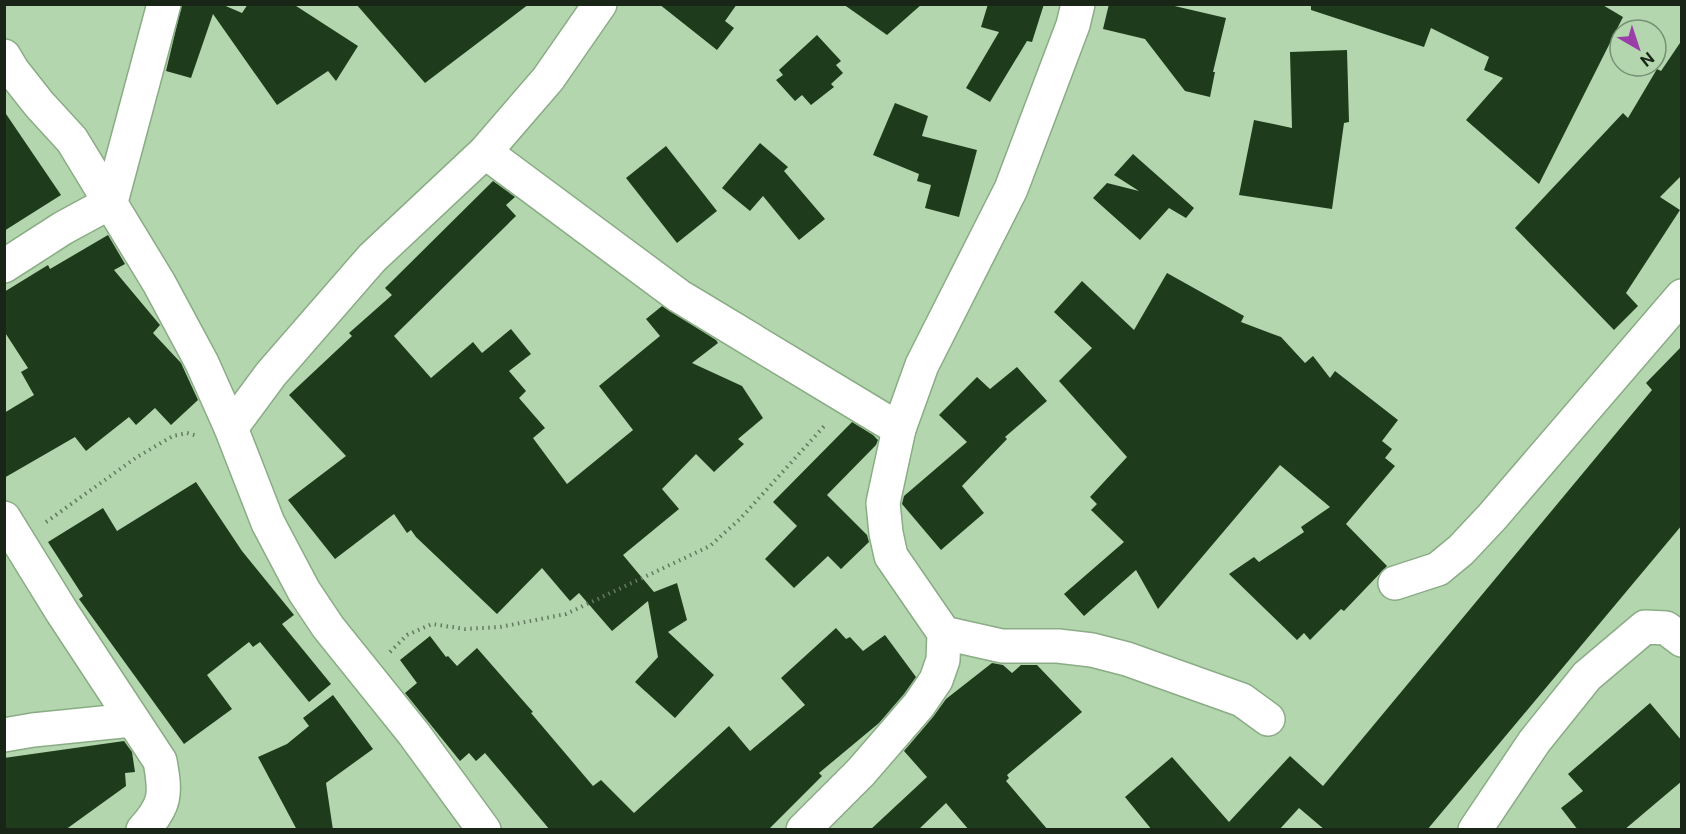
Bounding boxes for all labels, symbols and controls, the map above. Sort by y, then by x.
north arrow [1608,18,1668,78]
text: N [1636,48,1658,71]

